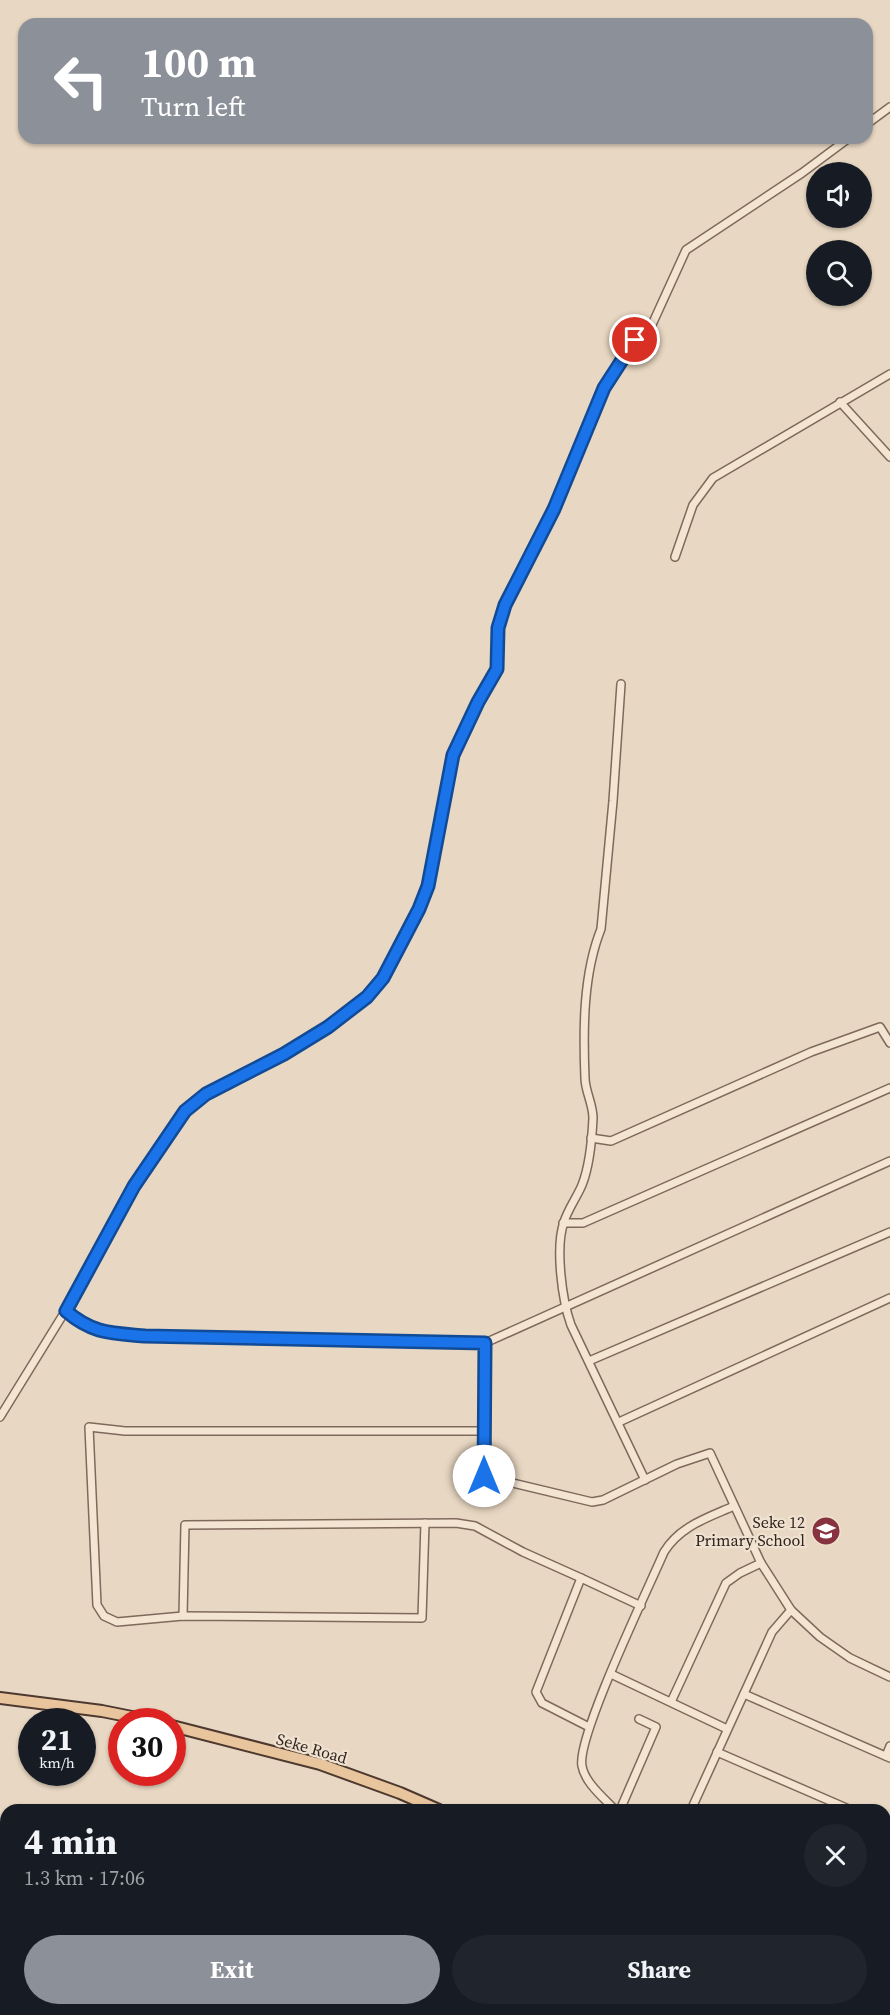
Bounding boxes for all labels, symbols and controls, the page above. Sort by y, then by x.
text: 100 m [141,33,256,91]
icon: left [42,42,120,120]
text: Turn left [141,88,245,125]
map controls [806,162,872,306]
button: sound [806,162,872,228]
button: search [806,240,872,306]
pin [609,314,660,365]
icon: arrive [618,323,651,356]
position arrow [452,1444,516,1508]
place label: Seke 12 Primary School [695,1511,805,1551]
school or university icon: Seke 12 Primary School [810,1515,842,1547]
speed limit sign: 30 [108,1708,186,1786]
text: 21 [41,1719,73,1760]
street label: Seke Road [274,1727,350,1769]
text: km/h [39,1752,75,1773]
text: 4 min [24,1817,117,1866]
button: close [804,1824,867,1887]
text: 1.3 km · 17:06 [24,1864,145,1892]
button: Exit [24,1935,440,2004]
button: Share [452,1935,867,2004]

